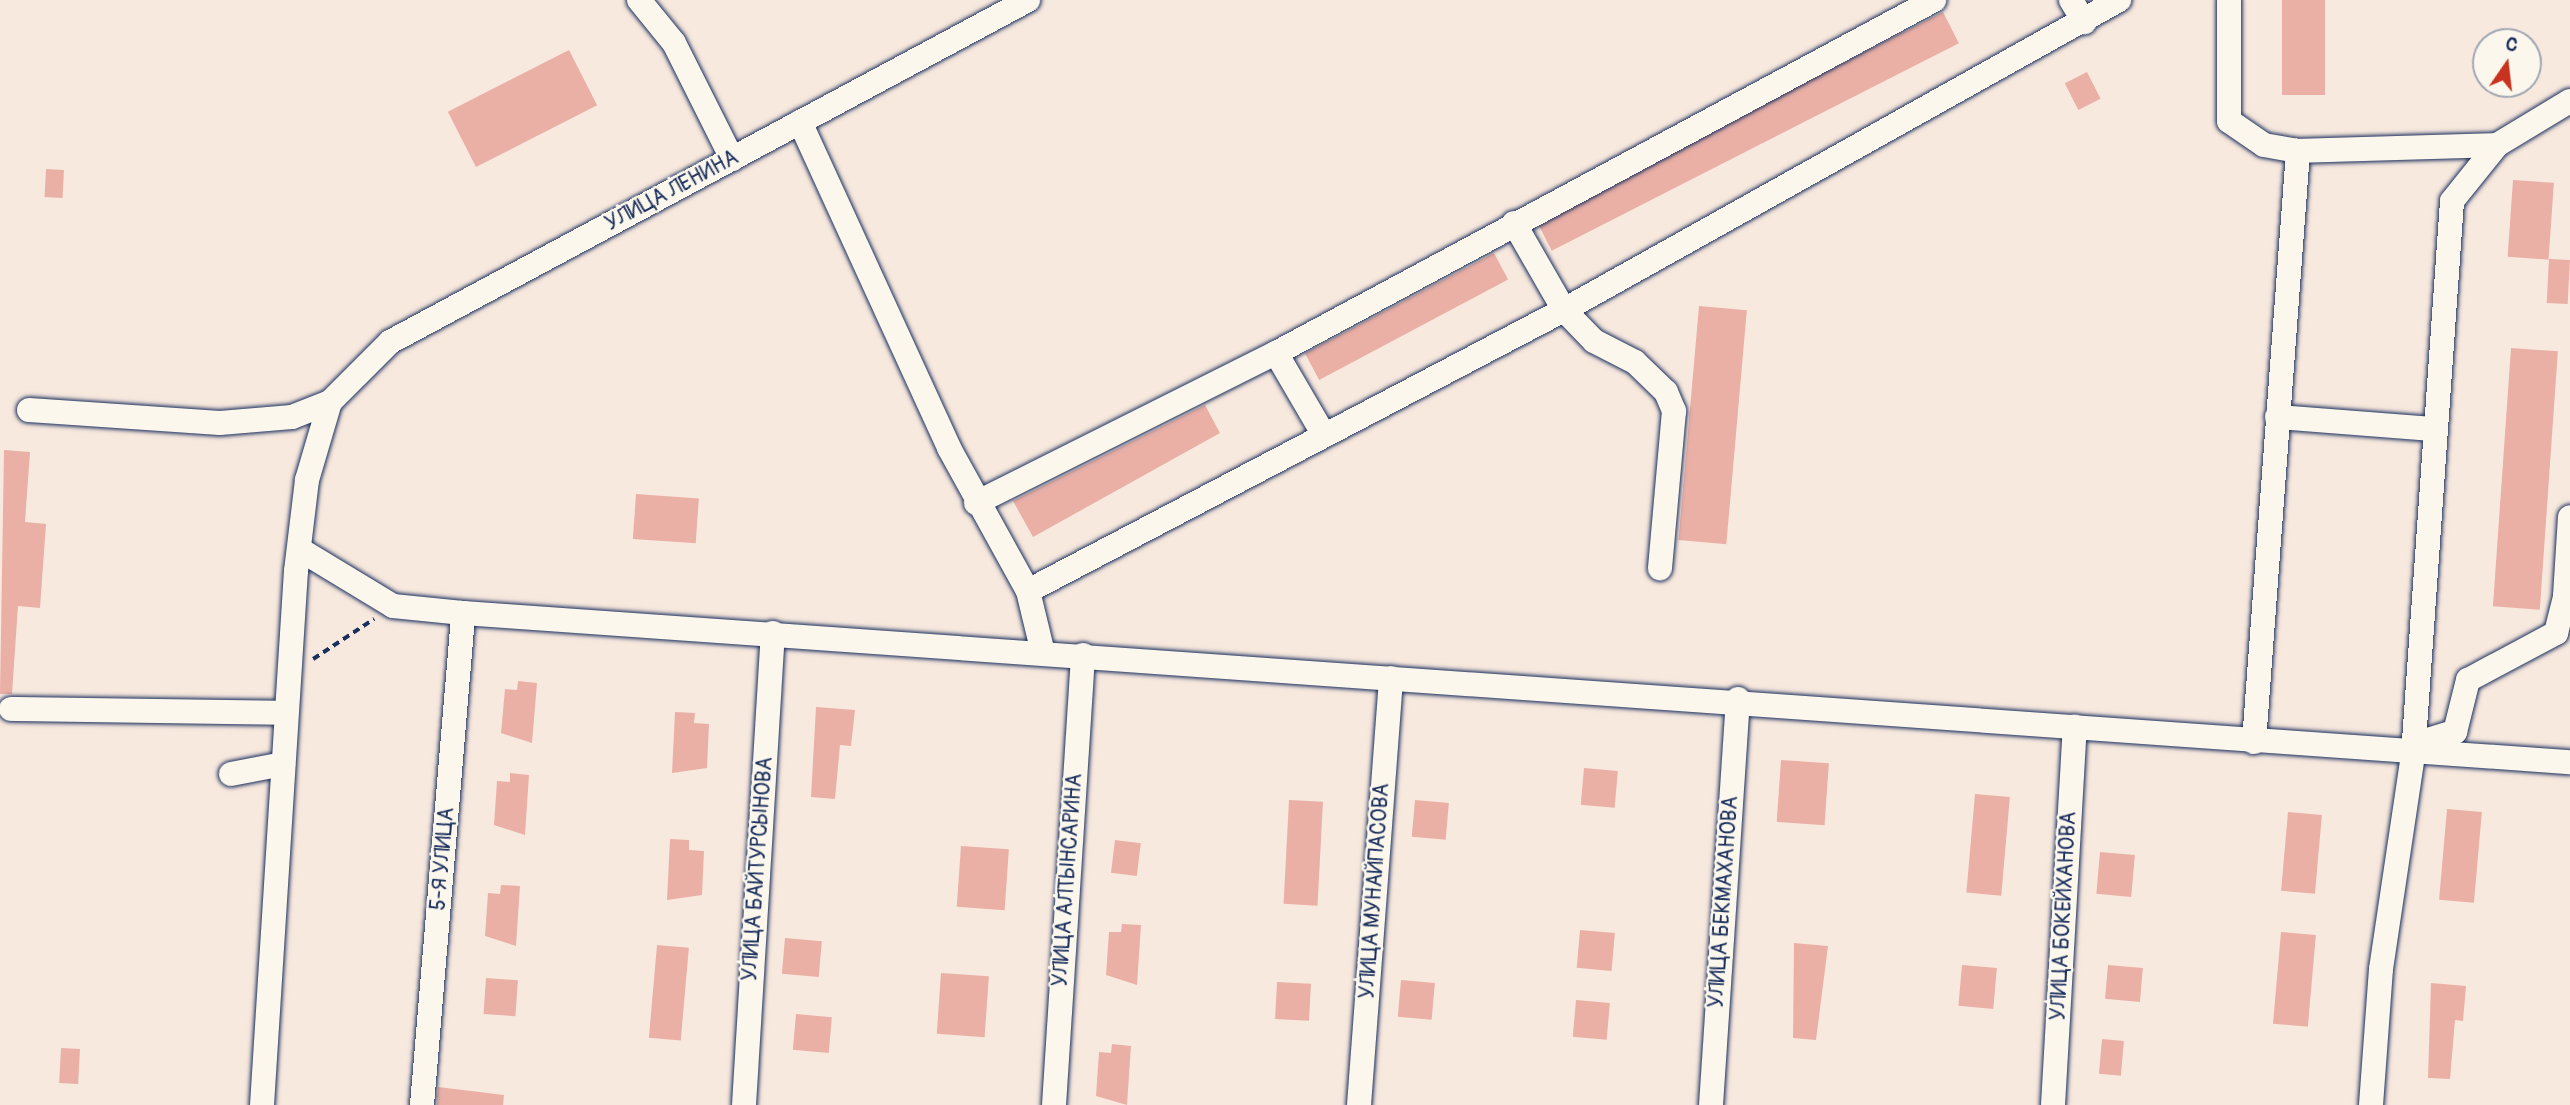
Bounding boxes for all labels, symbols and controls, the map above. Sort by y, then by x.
north arrow [2472,28,2542,98]
text: С [2503,31,2520,58]
street label: УЛИЦА ЛЕНИНА [601,145,743,237]
street label: УЛИЦА БАЙТУРСЫНОВА [738,756,778,982]
street label: УЛИЦА АЛТЫНСАРИНА [1048,773,1088,987]
street label: УЛИЦА МУНАЙПАСОВА [1355,782,1395,1000]
street label: УЛИЦА БЕКМАХАНОВА [1704,795,1744,1009]
street label: 5-Я УЛИЦА [426,806,460,912]
street label: УЛИЦА БОКЕЙХАНОВА [2046,811,2082,1021]

